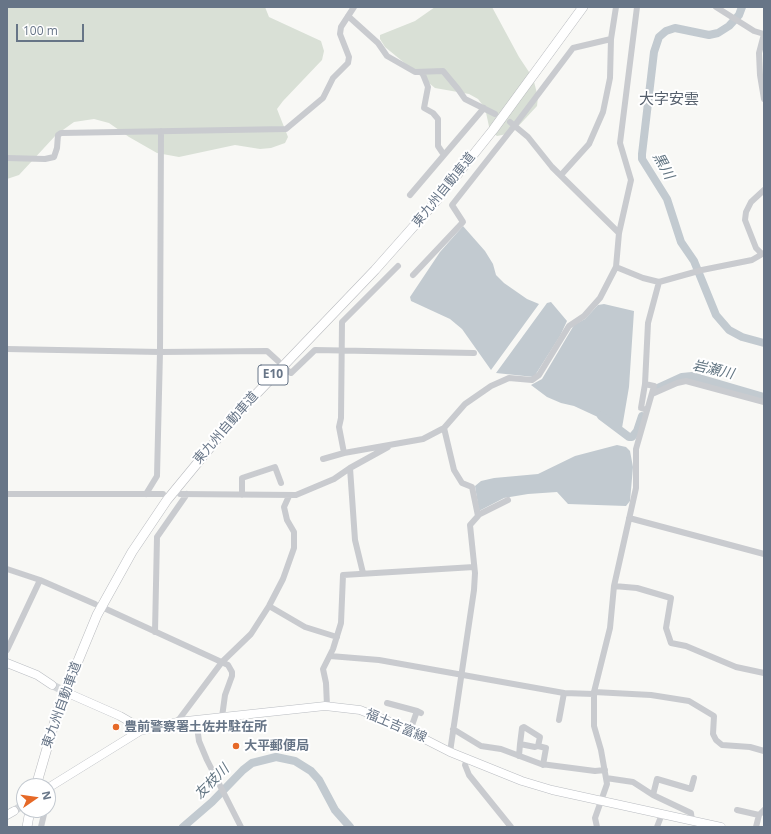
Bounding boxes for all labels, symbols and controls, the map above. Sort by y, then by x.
scale bar [18,16,86,42]
text: 100 m [23,22,58,39]
district label: 大字安雲 [639,91,699,109]
street label: 東九州自動車道 [409,150,479,230]
water label: 黒川 [649,150,677,182]
water label: 岩瀬川 [691,357,735,383]
road number: E10 [258,365,288,385]
street label: 東九州自動車道 [190,389,262,467]
street label: 東九州自動車道 [39,660,85,750]
street label: 福土吉富線 [363,706,429,746]
place label: 豊前警察署土佐井駐在所 [124,719,267,735]
marker: 豊前警察署土佐井駐在所 [111,722,121,732]
place label: 大平郵便局 [244,738,309,754]
marker: 大平郵便局 [231,741,241,751]
water label: 友枝川 [191,761,233,803]
north arrow [16,778,56,818]
text: N [39,789,56,801]

